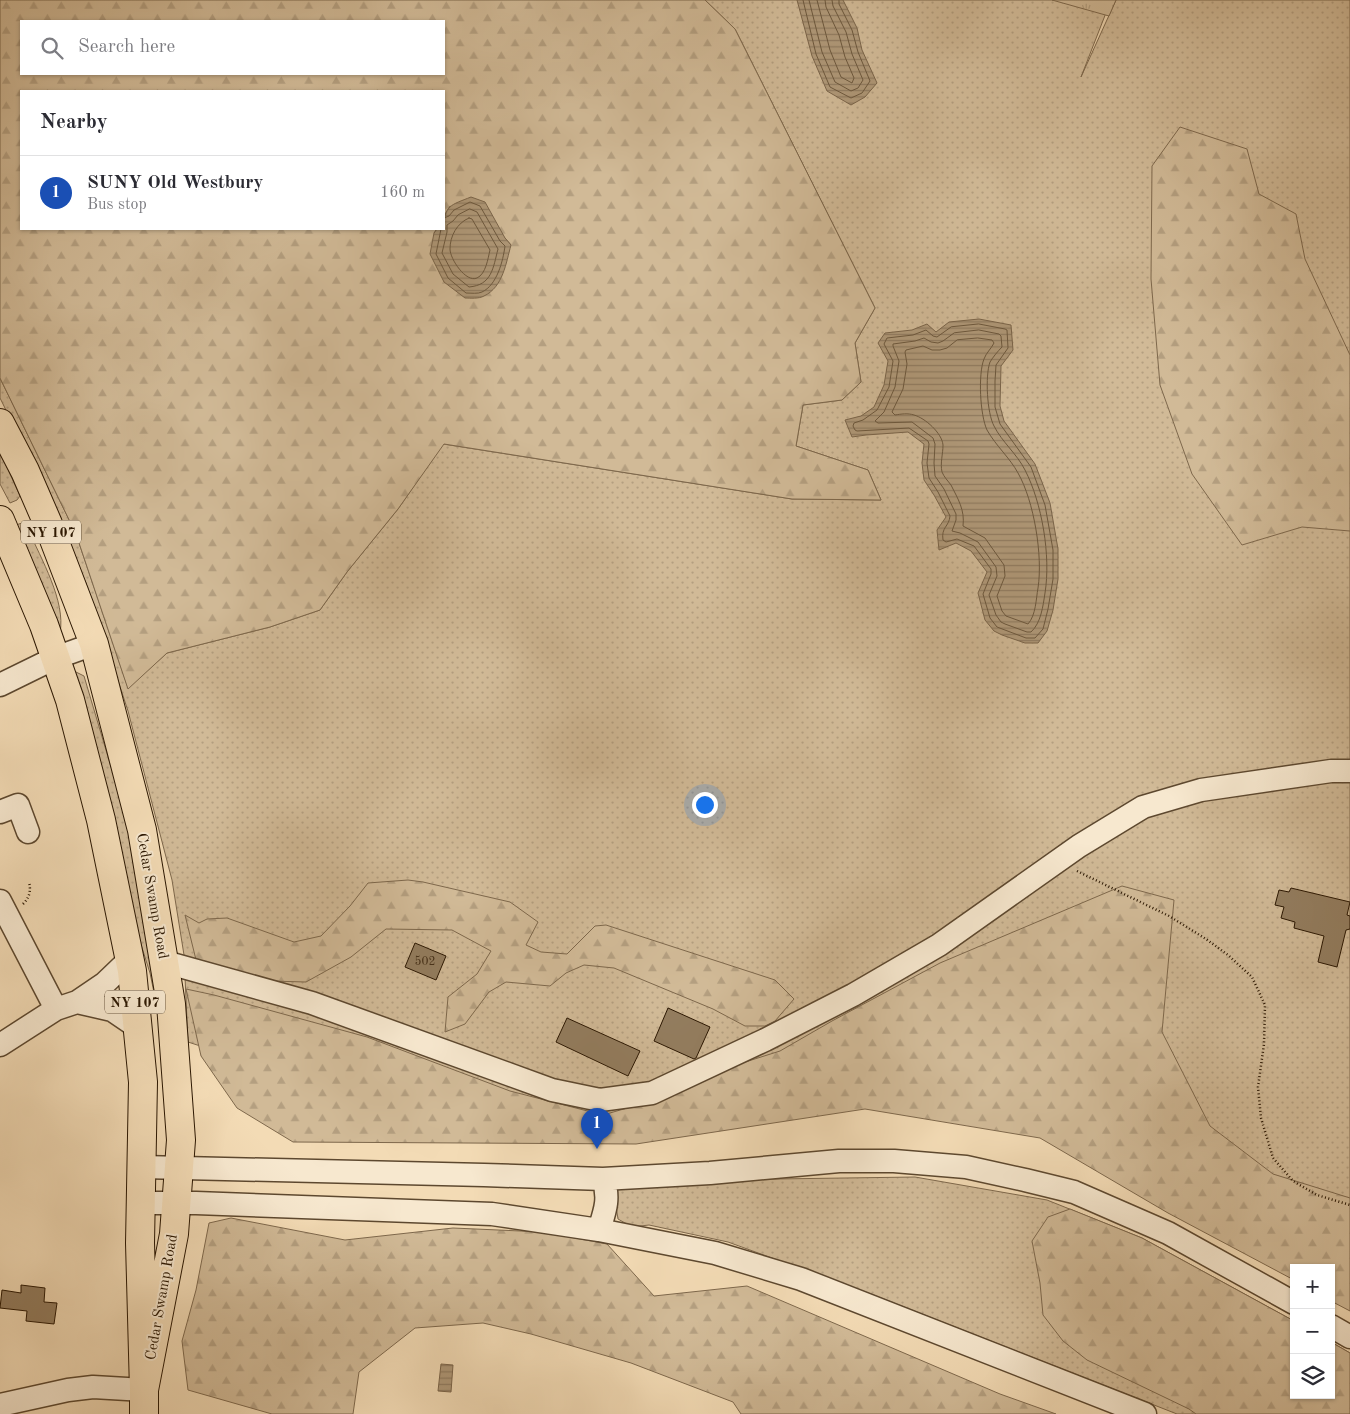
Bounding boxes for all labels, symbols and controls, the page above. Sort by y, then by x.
search box [20,20,445,75]
icon: search [38,34,66,62]
text: Search here [78,38,175,57]
text: Nearby [40,112,108,133]
text: SUNY Old Westbury [87,174,264,193]
text: 1 [51,185,61,201]
text: 160 m [380,185,425,201]
text: Bus stop [87,197,147,213]
road number: NY 107 [21,520,81,544]
your location [692,792,718,818]
street label: Cedar Swamp Road [133,832,170,961]
house number: 502 [415,955,435,968]
road number: NY 107 [105,990,165,1014]
pin: 1 [581,1108,613,1149]
street label: Cedar Swamp Road [144,1233,181,1361]
map controls [1290,1264,1335,1399]
button: + [1290,1264,1335,1309]
button: − [1290,1309,1335,1354]
button: layers [1290,1354,1335,1399]

